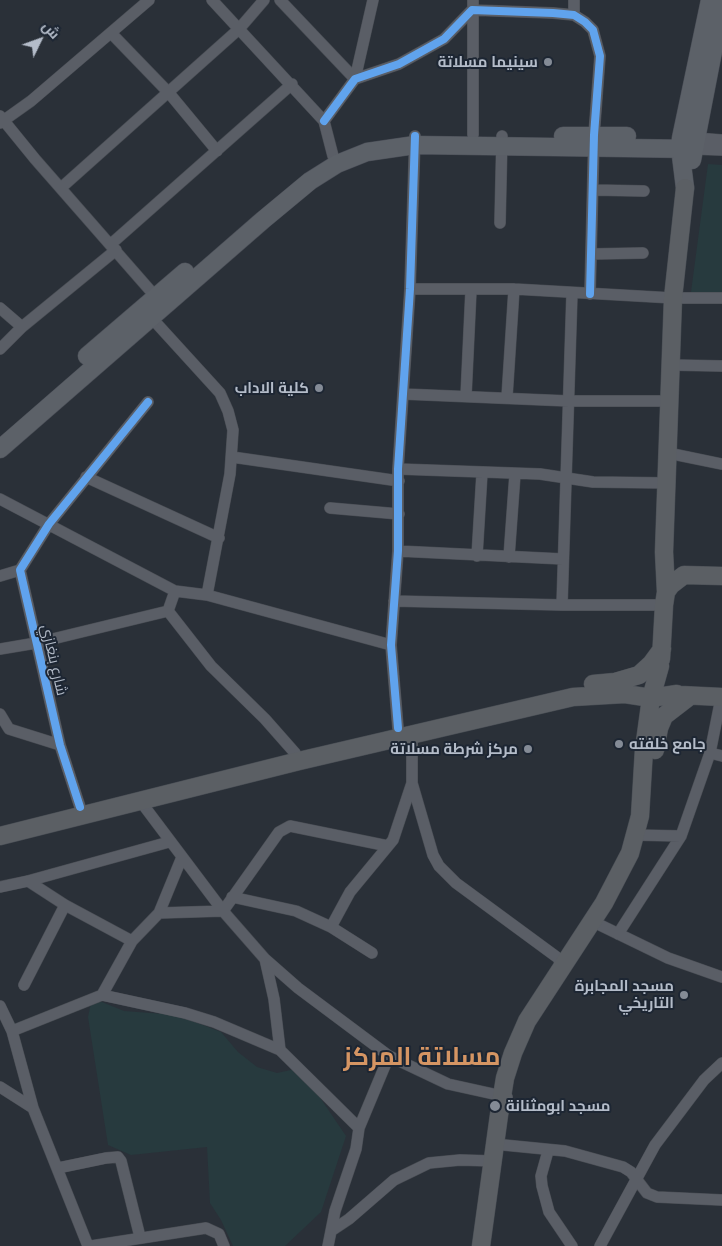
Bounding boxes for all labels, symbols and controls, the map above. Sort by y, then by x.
north arrow [15,15,65,65]
text: ش [39,17,64,42]
place label: سينيما مسلاتة [438,53,538,71]
marker: سينيما مسلاتة [542,56,554,68]
place label: كلية الاداب [235,379,309,397]
marker: كلية الاداب [313,382,325,394]
street label: شارع بنغازي [37,623,71,697]
place label: جامع خلفته [629,735,706,753]
marker: جامع خلفته [613,738,625,750]
place label: مركز شرطة مسلاتة [390,740,518,758]
marker: مركز شرطة مسلاتة [522,743,534,755]
place label: مسجد المجابرة التاريخي [575,977,674,1012]
marker: مسجد المجابرة التاريخي [678,989,690,1001]
district label: مسلاتة المركز [344,1042,500,1072]
place label: مسجد ابومثنانة [506,1097,610,1115]
marker: مسجد ابومثنانة [488,1099,502,1113]

